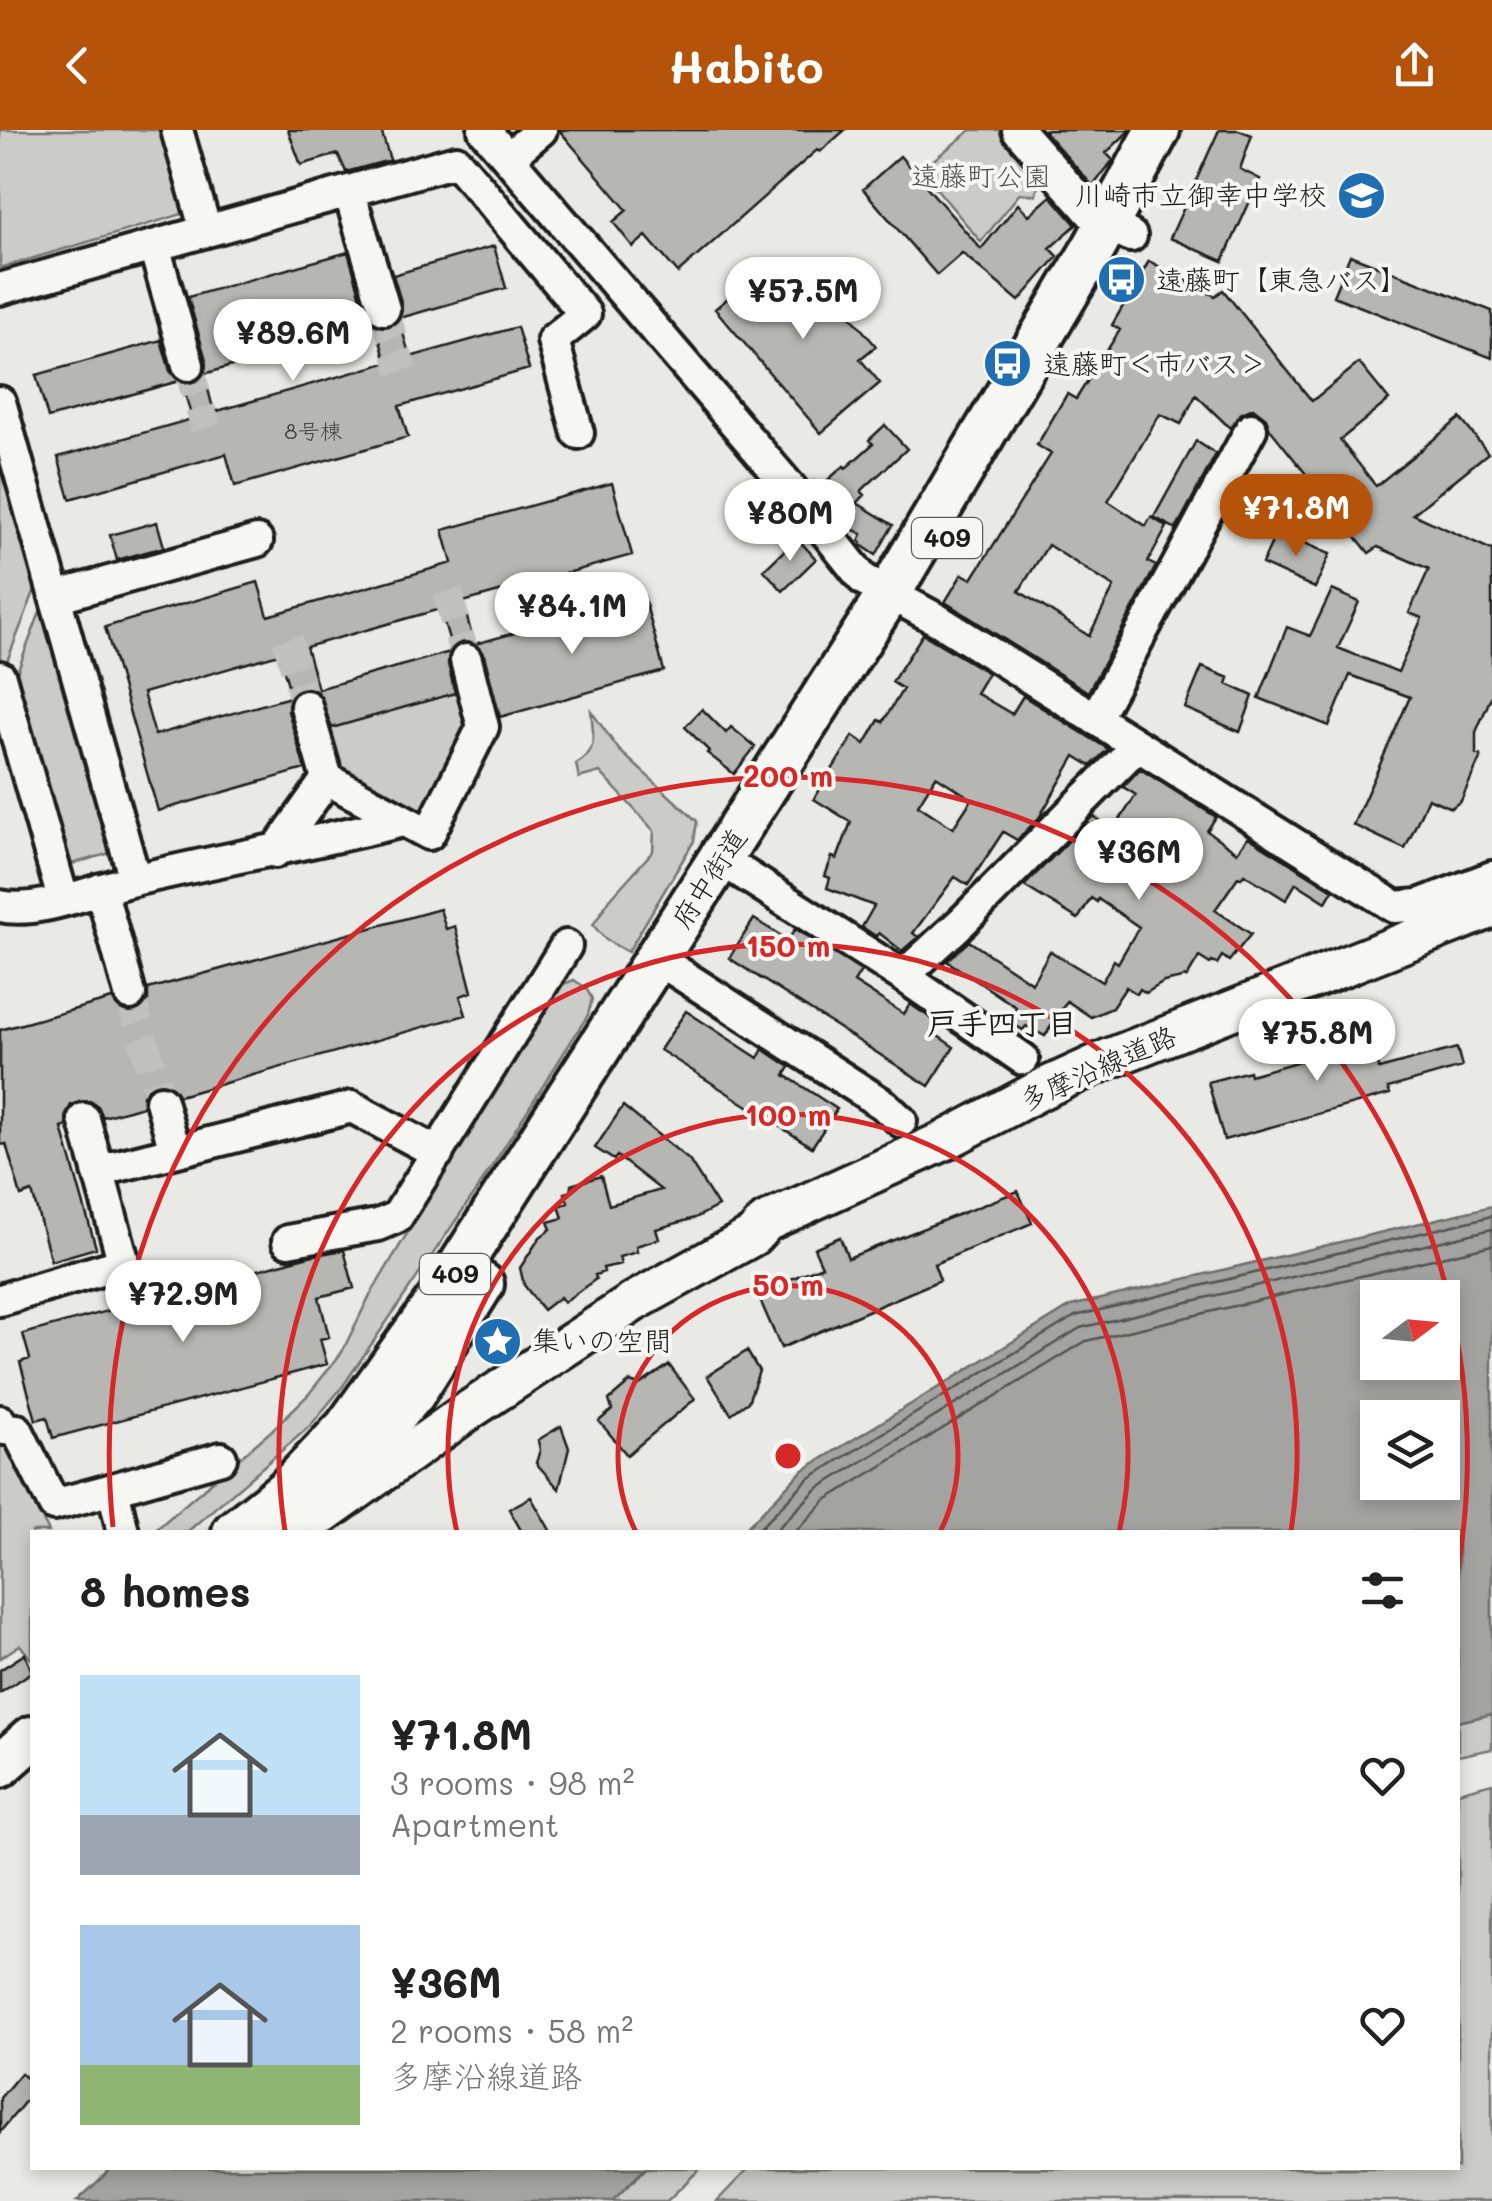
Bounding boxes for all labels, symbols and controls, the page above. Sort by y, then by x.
text: Habito [669,36,823,94]
icon: back [50,38,105,93]
icon: share [1387,38,1442,93]
park label: 遠藤町公園 [911,157,1051,193]
school or university icon: 川崎市立御幸中学校 [1336,169,1388,221]
place label: 川崎市立御幸中学校 [1075,176,1327,212]
bus stop icon: 遠藤町【東急バス】 [1095,254,1147,306]
pin: ¥57.5M [722,257,884,342]
place label: 遠藤町【東急バス】 [1156,261,1408,297]
text: ¥57.5M [747,268,859,310]
pin: ¥89.6M [212,299,374,384]
text: ¥89.6M [235,310,351,352]
bus stop icon: 遠藤町＜市バス＞ [982,338,1034,390]
place label: 遠藤町＜市バス＞ [1043,345,1267,381]
house number: 8号棟 [284,416,342,445]
pin: ¥71.8M [1215,474,1377,559]
pin: ¥80M [731,479,849,564]
text: ¥71.8M [1242,485,1350,527]
text: ¥80M [746,490,834,532]
road number: 409 [912,518,982,558]
pin: ¥84.1M [491,572,653,657]
text: ¥84.1M [516,583,628,625]
text: 200 m [743,755,833,795]
pin: ¥36M [1080,818,1198,903]
street label: 府中街道 [663,821,754,934]
text: ¥36M [1096,829,1182,871]
text: 150 m [746,925,830,965]
pin: ¥75.8M [1236,999,1398,1084]
district label: 戸手四丁目 [927,1002,1077,1042]
text: ¥75.8M [1260,1010,1374,1052]
street label: 多摩沿線道路 [1014,1016,1182,1118]
text: 100 m [745,1094,831,1134]
road number: 409 [420,1254,490,1294]
pin: ¥72.9M [102,1260,264,1345]
text: 50 m [752,1264,824,1304]
text: ¥72.9M [127,1271,239,1313]
north arrow [1360,1280,1460,1380]
map controls [1360,1280,1460,1500]
place icon: 集いの空間 [471,1315,523,1367]
place label: 集いの空間 [532,1322,672,1358]
button: layers [1360,1400,1460,1500]
centre of rings [770,1438,806,1474]
text: 8 homes [80,1563,251,1618]
icon: filters [1355,1563,1410,1618]
text: ¥71.8M [390,1706,532,1761]
icon: home [160,1715,280,1835]
icon: heart [1355,1748,1410,1803]
text: 3 rooms · 98 m² [390,1761,635,1803]
text: Apartment [390,1803,559,1845]
text: ¥36M [390,1954,502,2009]
icon: home [160,1965,280,2085]
icon: heart [1355,1998,1410,2053]
text: 2 rooms · 58 m² [390,2009,633,2051]
text: 多摩沿線道路 [390,2054,582,2096]

